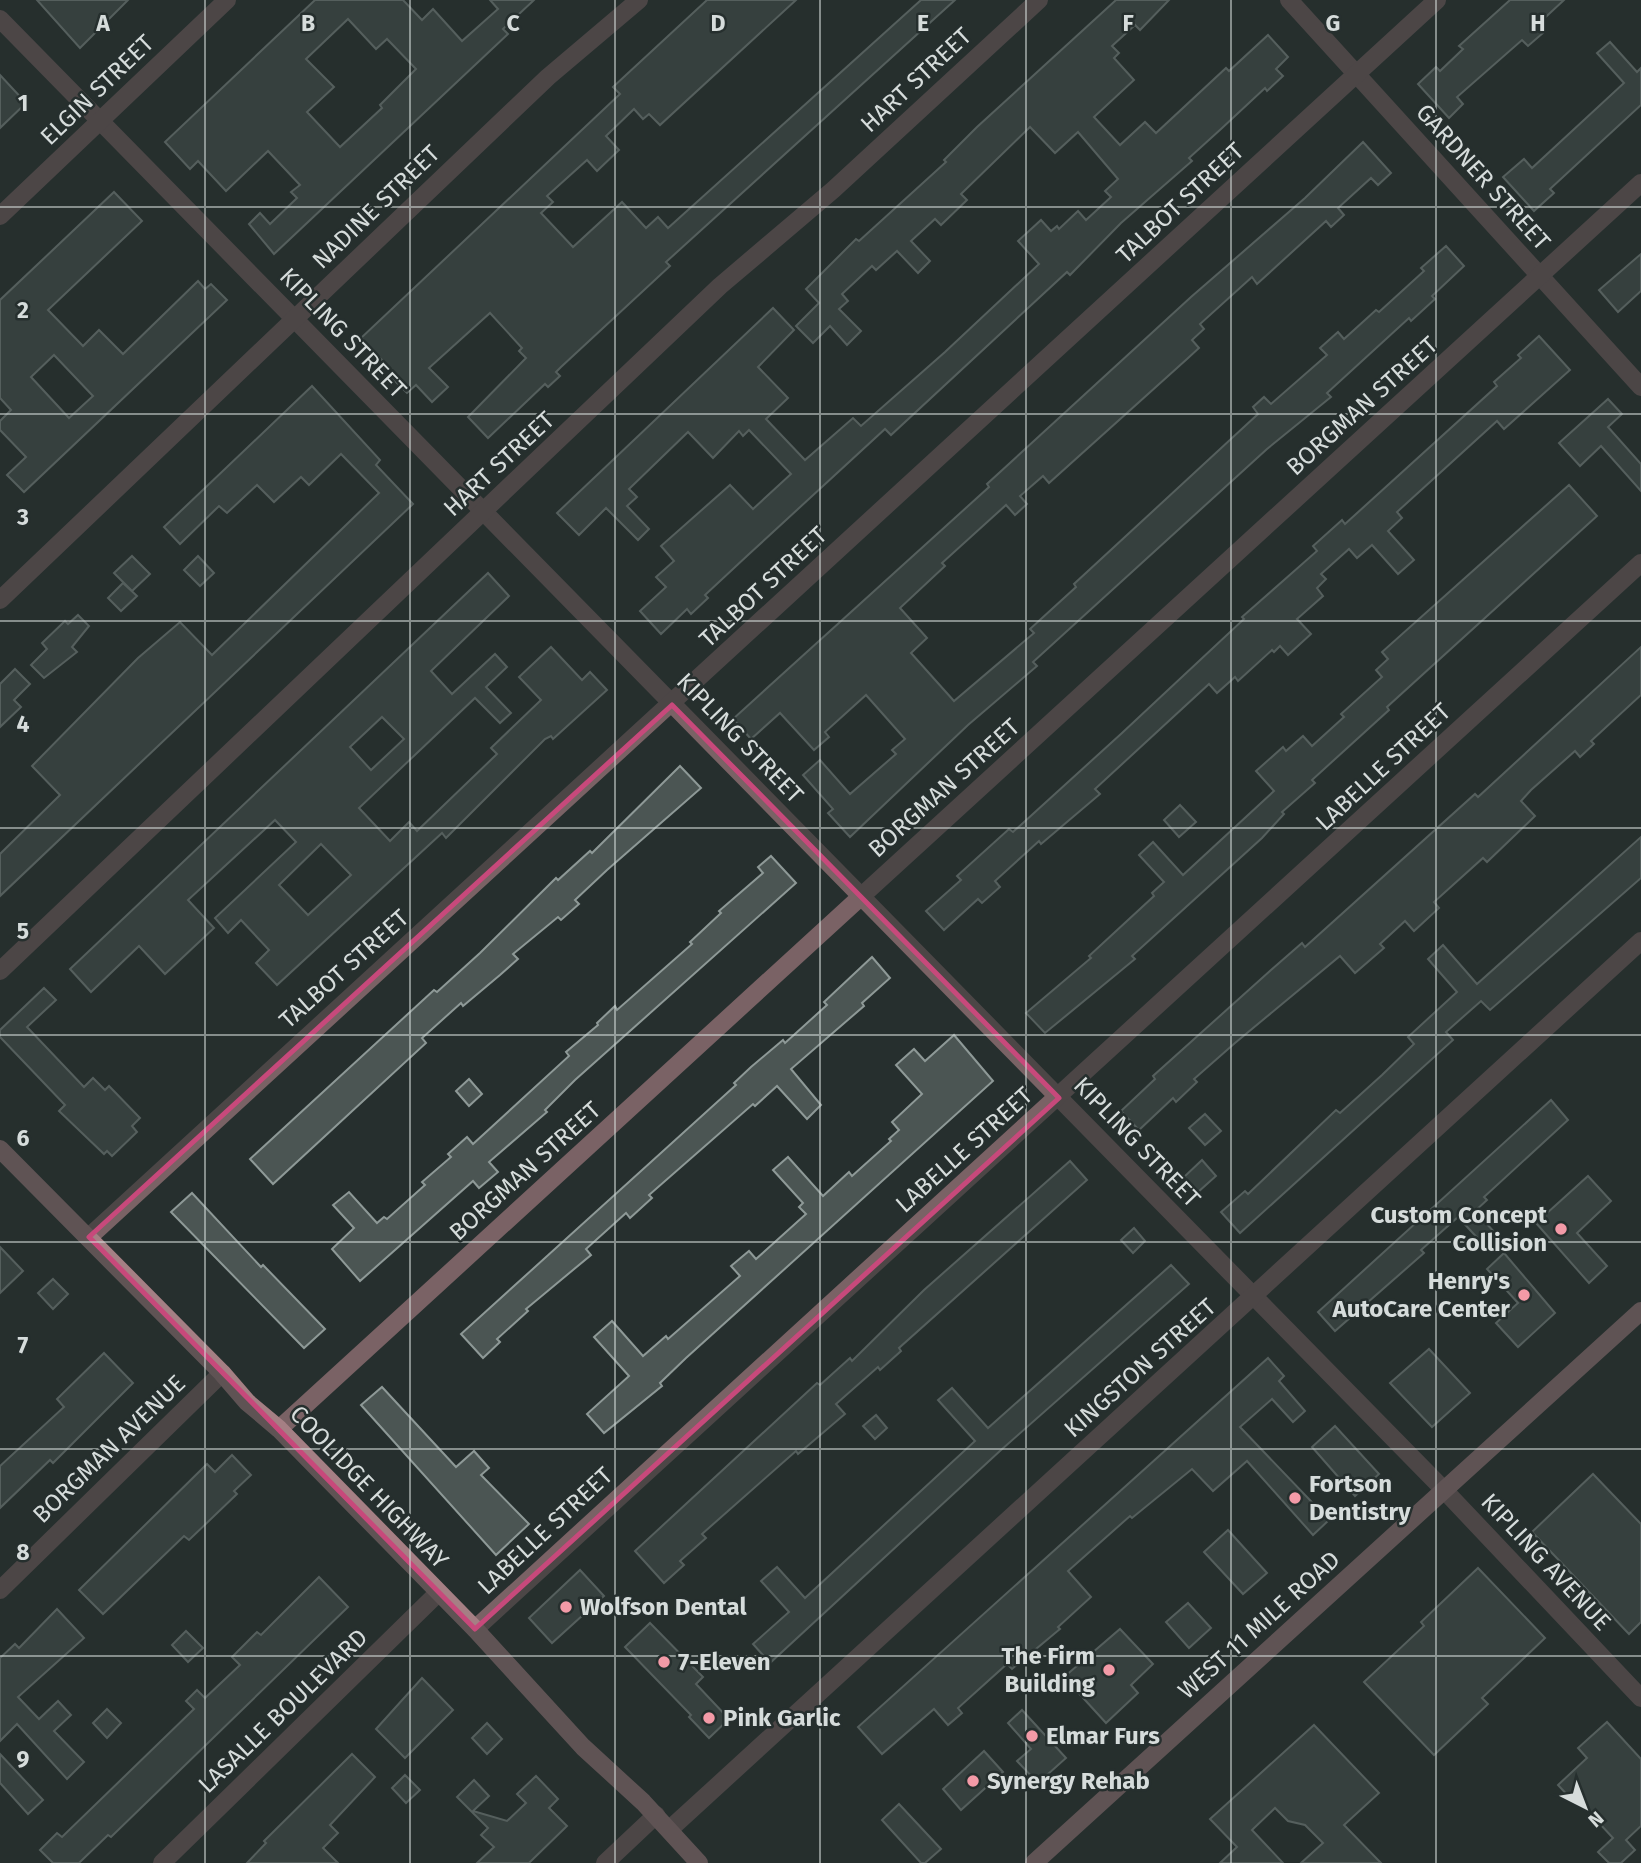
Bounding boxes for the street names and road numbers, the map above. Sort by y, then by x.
street label: HART STREET [855,22,977,138]
street label: ELGIN STREET [35,29,160,151]
street label: GARDNER STREET [1410,98,1556,256]
street label: TALBOT STREET [1111,137,1250,269]
street label: NADINE STREET [307,139,446,275]
street label: KIPLING STREET [274,262,412,404]
street label: BORGMAN STREET [1281,331,1444,481]
street label: HART STREET [438,405,560,522]
street label: TALBOT STREET [694,521,833,653]
street label: KIPLING STREET [671,667,809,809]
street label: LABELLE STREET [1310,697,1457,837]
street label: BORGMAN STREET [863,713,1026,863]
street label: TALBOT STREET [274,903,415,1034]
street label: KIPLING STREET [1068,1071,1206,1213]
street label: LABELLE STREET [890,1081,1038,1219]
street label: BORGMAN STREET [444,1096,607,1246]
street label: KINGSTON STREET [1059,1292,1222,1443]
street label: BORGMAN AVENUE [27,1369,191,1529]
street label: COOLIDGE HIGHWAY [284,1400,454,1575]
street label: LABELLE STREET [472,1461,619,1601]
street label: KIPLING AVENUE [1475,1488,1617,1636]
street label: WEST 11 MILE ROAD [1173,1545,1345,1705]
street label: LASALLE BOULEVARD [193,1623,373,1799]

